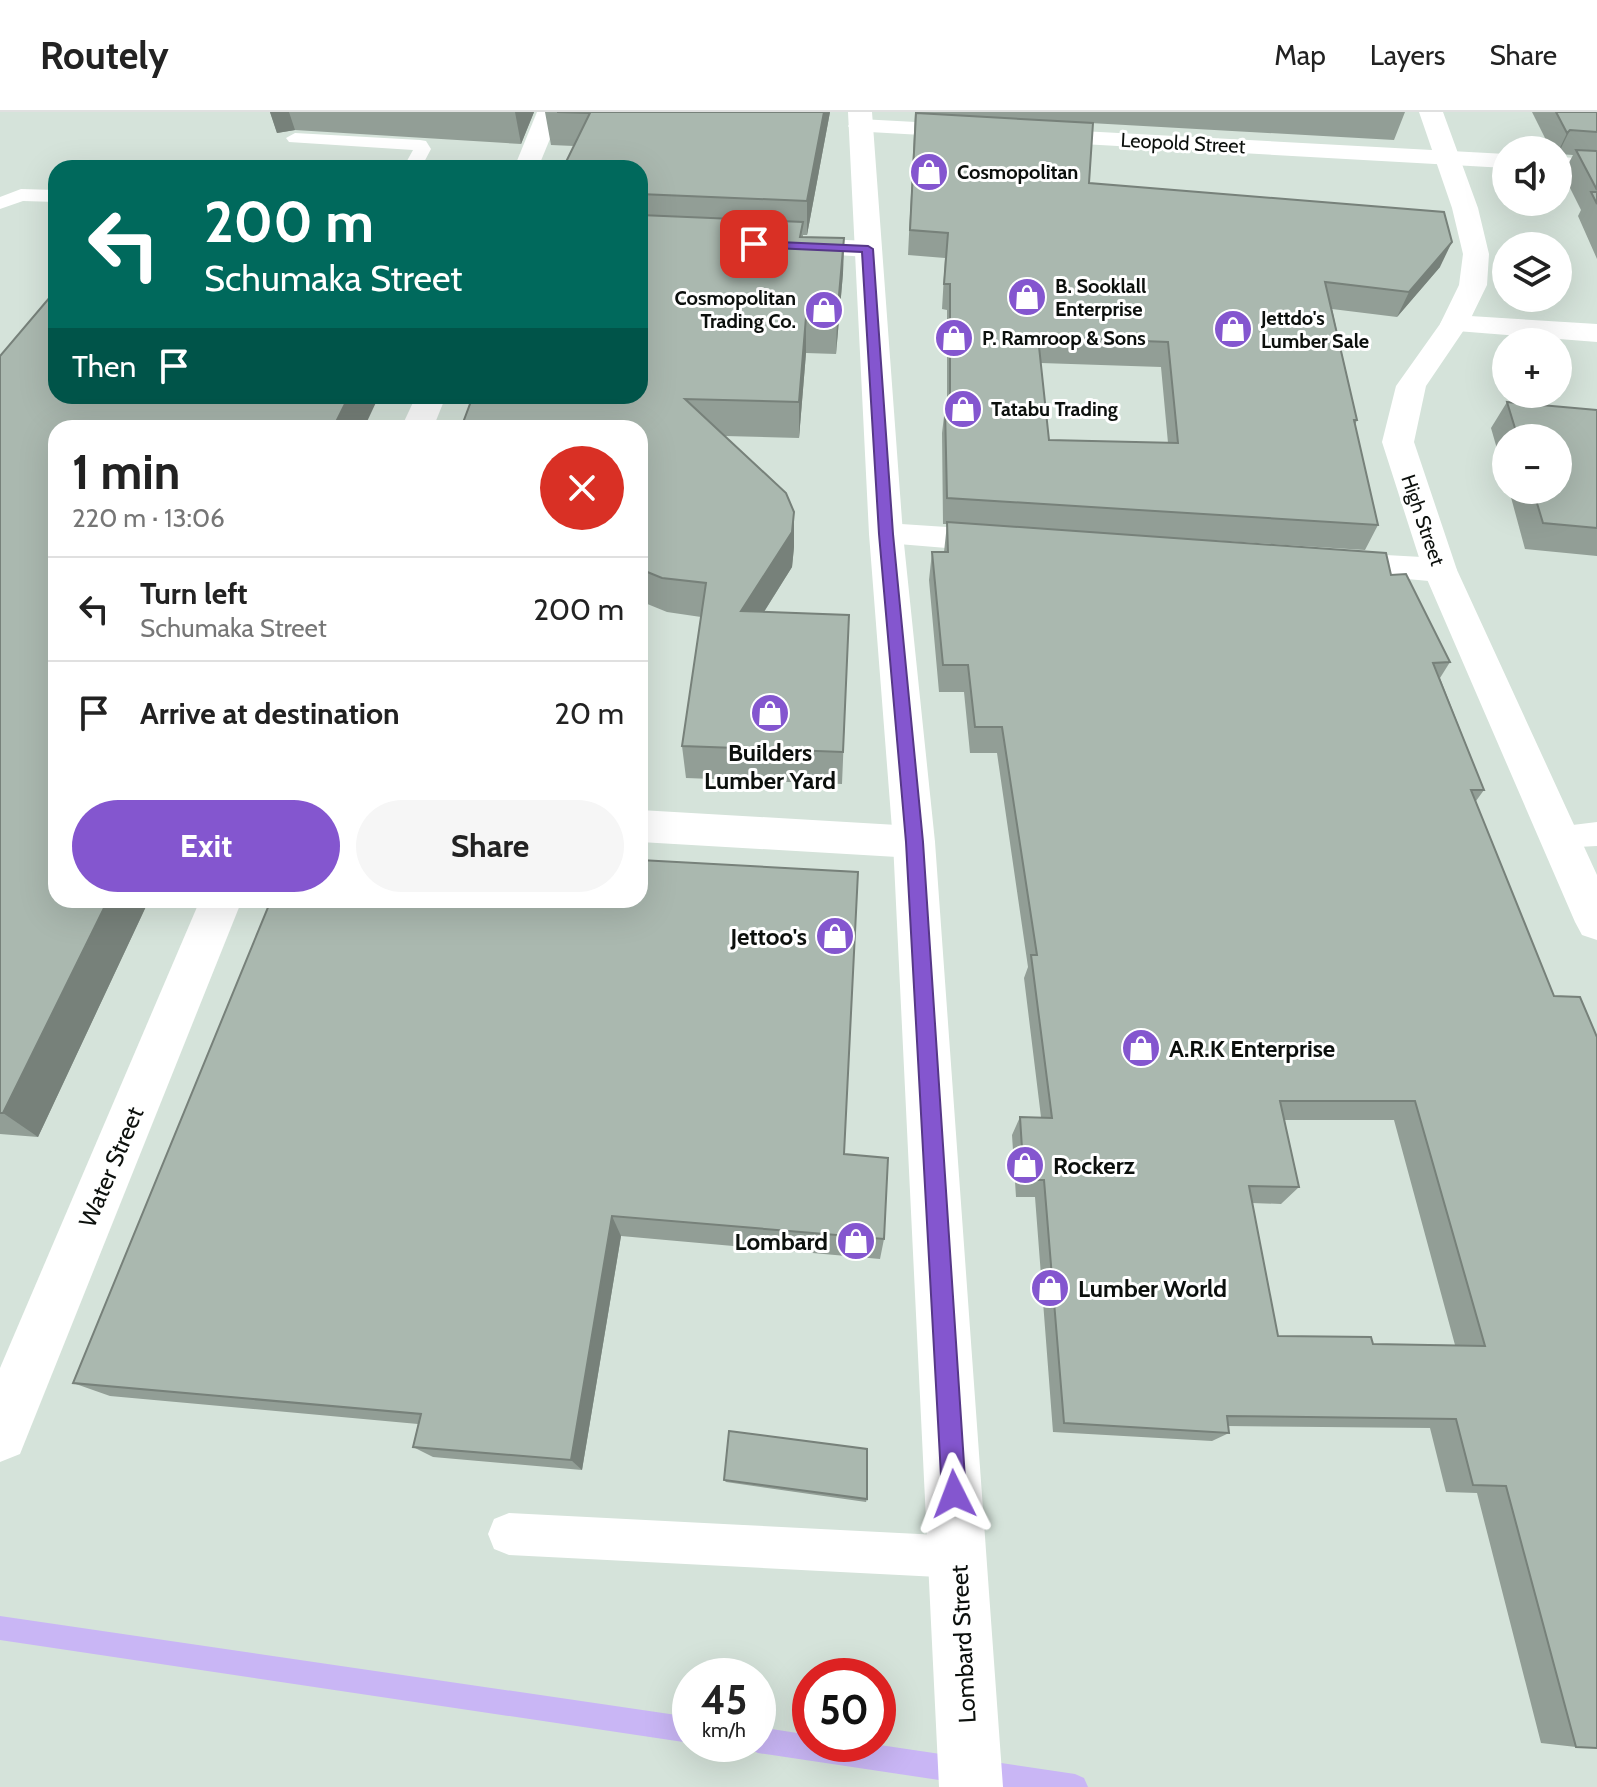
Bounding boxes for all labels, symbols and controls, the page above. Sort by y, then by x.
text: Routely [40,32,169,79]
text: Map [1274,38,1326,72]
text: Layers [1370,38,1445,72]
text: Share [1489,38,1557,72]
street label: Leopold Street [1120,128,1246,158]
map controls [1492,136,1572,504]
button: sound [1492,136,1572,216]
shop icon: Cosmopolitan [908,151,950,193]
place label: Cosmopolitan [957,160,1078,184]
text: 200 m [204,188,374,256]
icon: left [72,192,176,296]
pin [720,210,788,278]
icon: arrive [732,222,776,266]
button: layers [1492,232,1572,312]
text: Schumaka Street [204,256,462,300]
place label: B. Sooklall Enterprise [1055,274,1146,321]
shop icon: B. Sooklall Enterprise [1006,276,1048,318]
place label: Cosmopolitan Trading Co. [675,286,796,333]
shop icon: Cosmopolitan Trading Co. [803,289,845,331]
place label: Jettdo's Lumber Sale [1260,306,1369,353]
shop icon: Jettdo's Lumber Sale [1212,308,1254,350]
shop icon: P. Ramroop & Sons [933,317,975,359]
place label: P. Ramroop & Sons [982,326,1146,350]
button: + [1492,328,1572,408]
icon: arrive [152,344,196,388]
text: Then [72,348,136,385]
shop icon: Tatabu Trading [942,388,984,430]
place label: Tatabu Trading [991,397,1118,421]
button: − [1492,424,1572,504]
text: 1 min [72,443,180,501]
button: close [540,446,624,530]
street label: High Street [1396,471,1450,569]
text: 220 m · 13:06 [72,502,225,534]
text: Turn left [140,575,248,612]
icon: left [72,587,116,631]
text: 200 m [533,591,624,628]
text: Schumaka Street [140,612,327,644]
icon: arrive [72,691,116,735]
shop icon: Builders Lumber Yard [749,692,791,734]
text: Arrive at destination [140,695,400,732]
text: 20 m [554,695,624,732]
place label: Builders Lumber Yard [704,738,836,795]
button: Exit [72,800,340,892]
button: Share [356,800,624,892]
shop icon: Jettoo's [814,915,856,957]
place label: Jettoo's [730,922,807,951]
shop icon: A.R.K Enterprise [1120,1027,1162,1069]
place label: A.R.K Enterprise [1169,1034,1335,1063]
street label: Water Street [73,1102,149,1232]
shop icon: Rockerz [1004,1144,1046,1186]
place label: Rockerz [1053,1151,1135,1180]
shop icon: Lombard [835,1220,877,1262]
place label: Lombard [735,1227,828,1256]
shop icon: Lumber World [1029,1267,1071,1309]
place label: Lumber World [1078,1274,1227,1303]
position arrow [912,1452,996,1536]
street label: Lombard Street [944,1564,982,1724]
speed limit sign: 50 [792,1658,896,1762]
text: 45 [701,1675,747,1724]
text: km/h [702,1718,746,1742]

